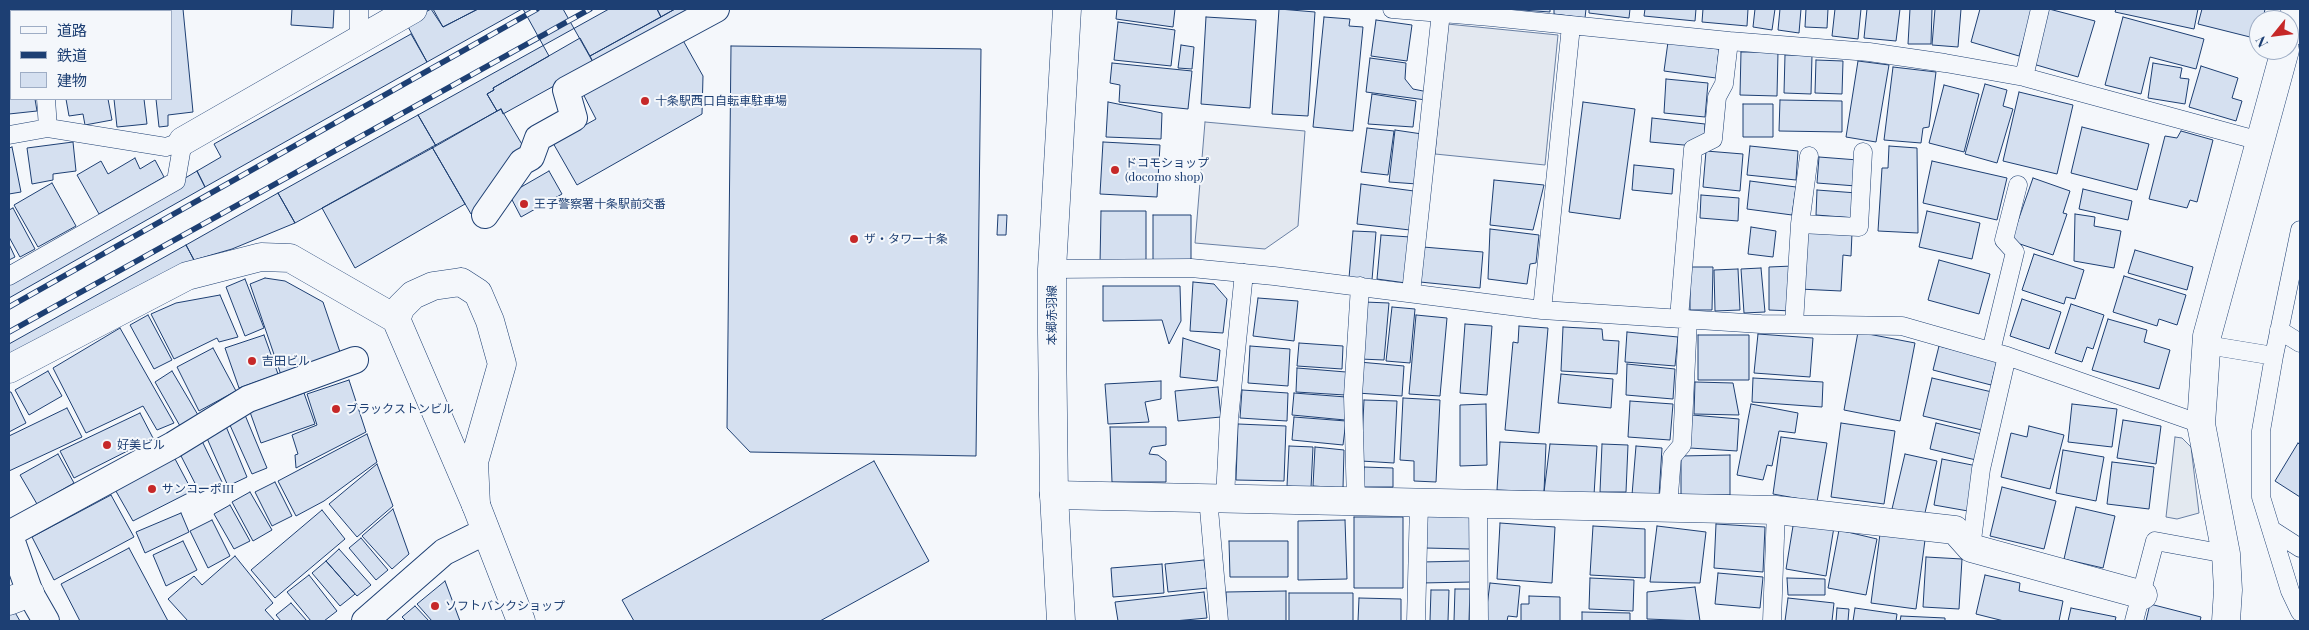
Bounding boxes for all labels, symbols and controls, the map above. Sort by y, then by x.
legend [10,10,172,100]
north arrow [2249,10,2299,60]
text: 道路 [57,20,87,40]
text: N [2251,33,2272,51]
text: 鉄道 [57,45,87,65]
text: 建物 [57,70,87,90]
place label: 十条駅西口自転車駐車場 [655,94,787,108]
marker: 十条駅西口自転車駐車場 [639,95,651,107]
place label: ドコモショップ (docomo shop) [1125,156,1209,184]
marker: ドコモショップ (docomo shop) [1109,164,1121,176]
place label: 王子警察署十条駅前交番 [534,197,666,211]
marker: 王子警察署十条駅前交番 [518,198,530,210]
place label: ザ・タワー十条 [864,232,948,246]
marker: ザ・タワー十条 [848,233,860,245]
street label: 本郷赤羽線 [1045,285,1059,345]
place label: 吉田ビル [262,354,310,368]
marker: 吉田ビル [246,355,258,367]
place label: ブラックストンビル [346,402,454,416]
marker: ブラックストンビル [330,403,342,415]
place label: 好美ビル [117,438,165,452]
marker: 好美ビル [101,439,113,451]
place label: サンコーポIII [162,482,234,496]
marker: サンコーポIII [146,483,158,495]
place label: ソフトバンクショップ [445,599,565,613]
marker: ソフトバンクショップ [429,600,441,612]

